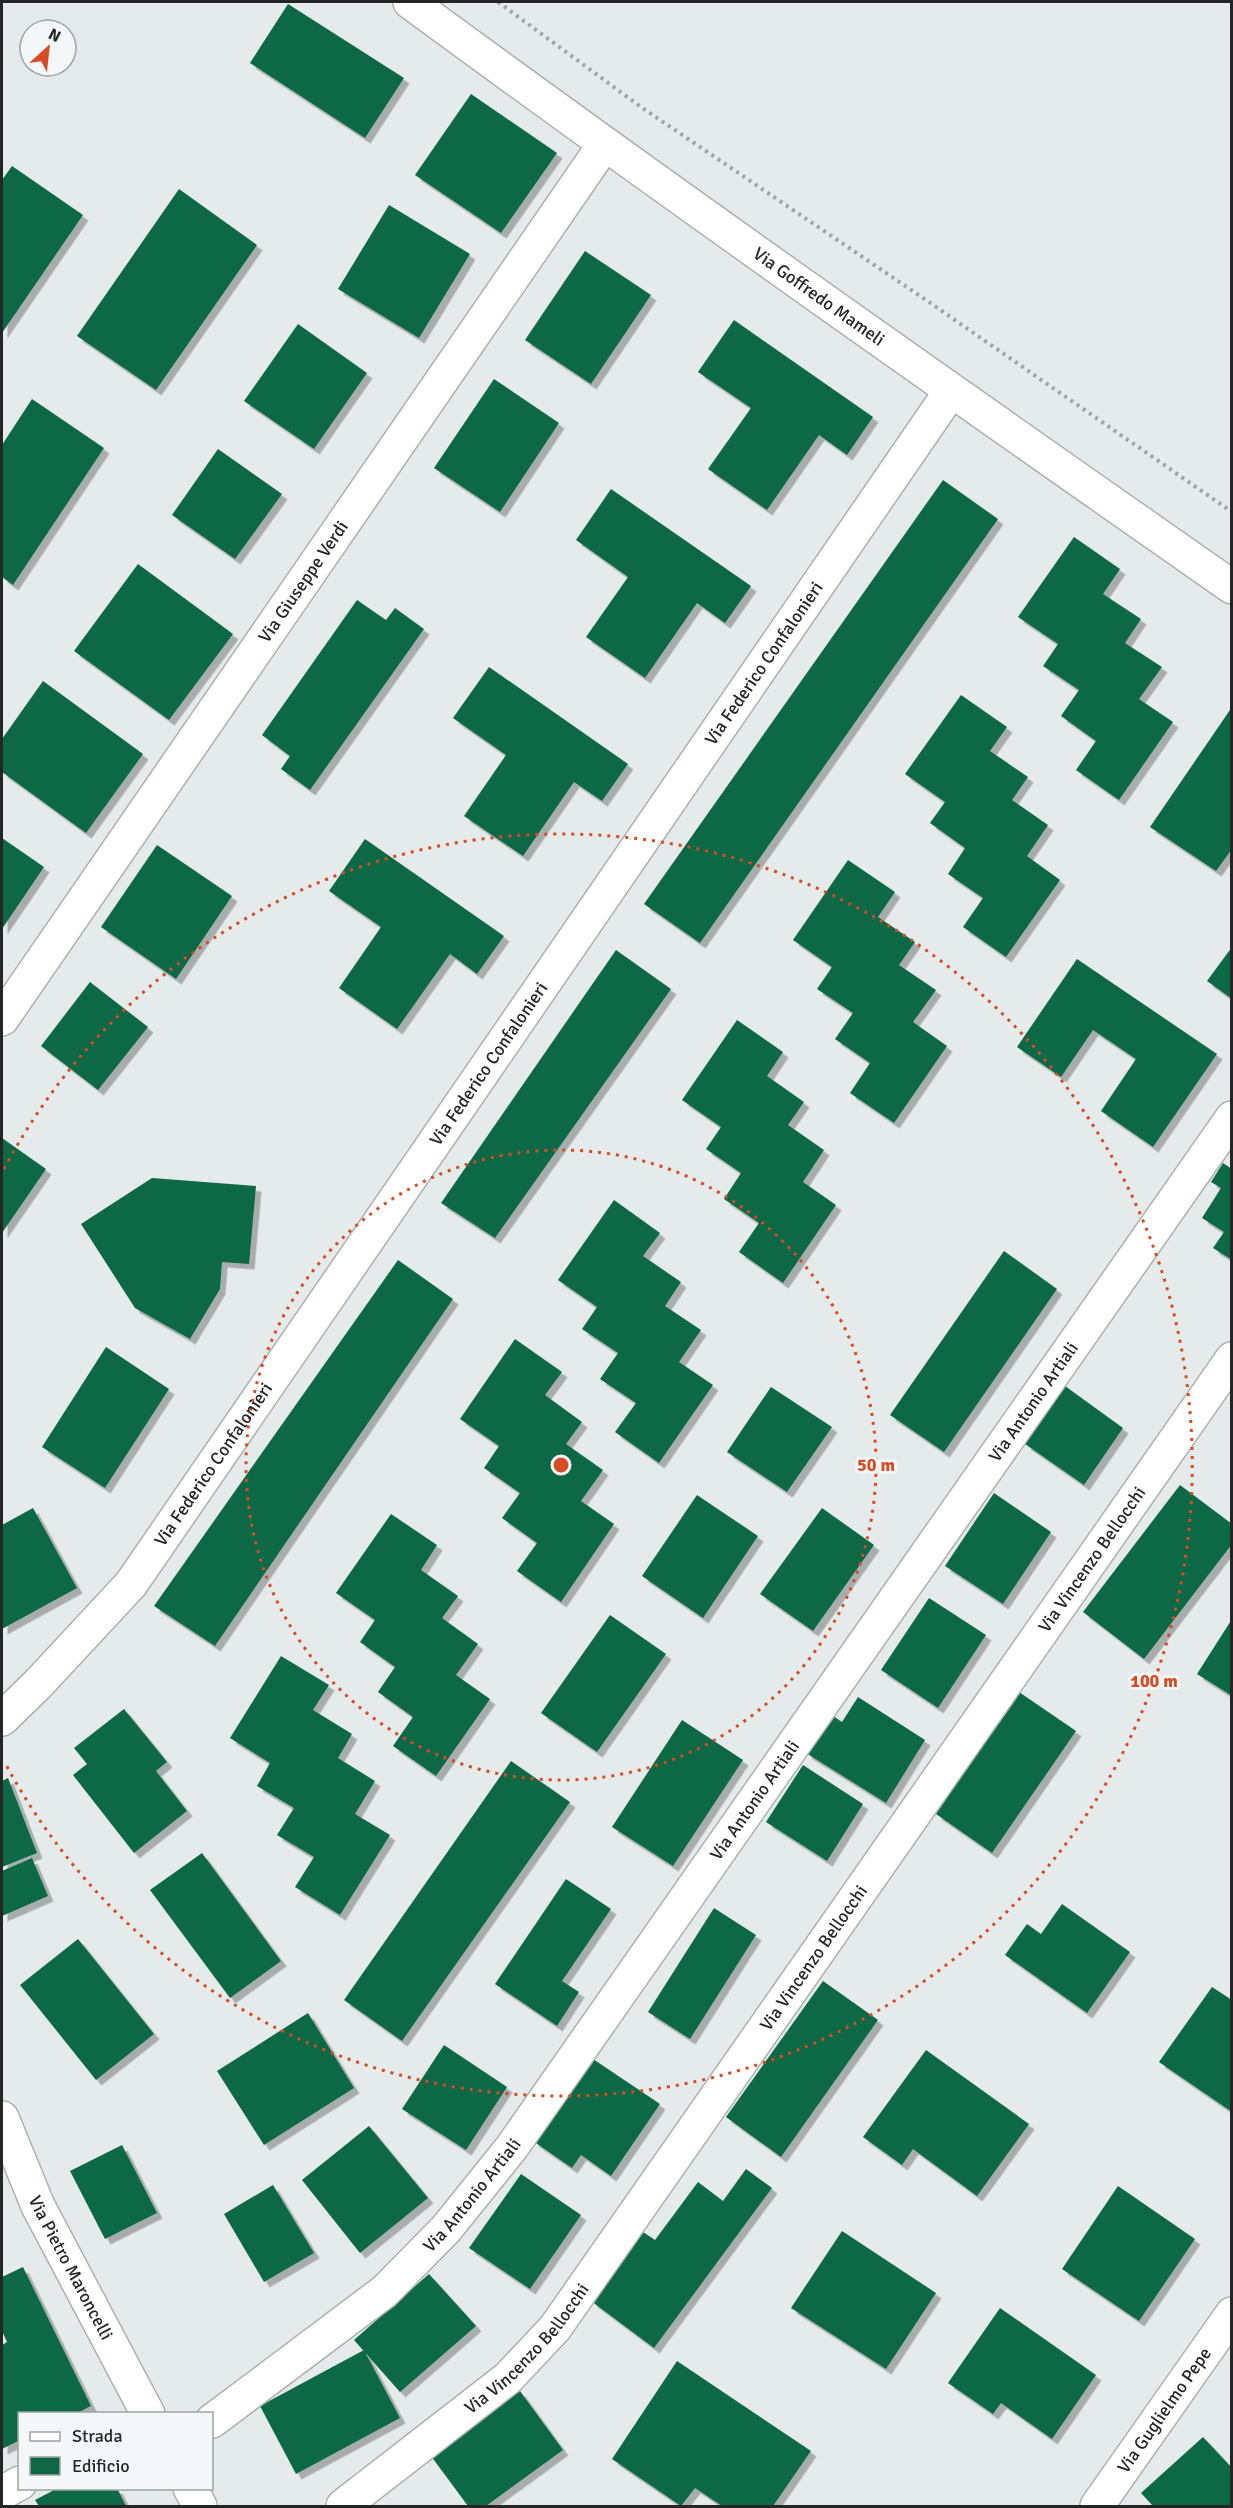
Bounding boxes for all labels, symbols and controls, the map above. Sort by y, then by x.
north arrow [18,18,78,78]
text: N [45,24,64,47]
street label: Via Goffredo Mameli [749,242,889,351]
street label: Via Giuseppe Verdi [254,517,353,647]
street label: Via Federico Confalonieri [700,577,828,749]
street label: Via Federico Confalonieri [425,978,552,1150]
street label: Via Antonio Artiali [984,1338,1083,1466]
street label: Via Federico Confalonieri [149,1378,277,1550]
text: 50 m [857,1454,895,1476]
centre of rings [551,1455,571,1475]
street label: Via Vincenzo Bellocchi [1033,1482,1150,1637]
text: 100 m [1130,1670,1178,1692]
street label: Via Antonio Artiali [705,1736,804,1864]
street label: Via Vincenzo Bellocchi [755,1881,872,2035]
street label: Via Antonio Artiali [418,2134,526,2257]
street label: Via Pietro Maroncelli [24,2192,118,2344]
street label: Via Vincenzo Bellocchi [460,2279,594,2419]
street label: Via Guglielmo Pepe [1113,2343,1216,2477]
legend [18,2412,213,2490]
text: Strada [72,2425,123,2447]
text: Edificio [72,2455,130,2477]

